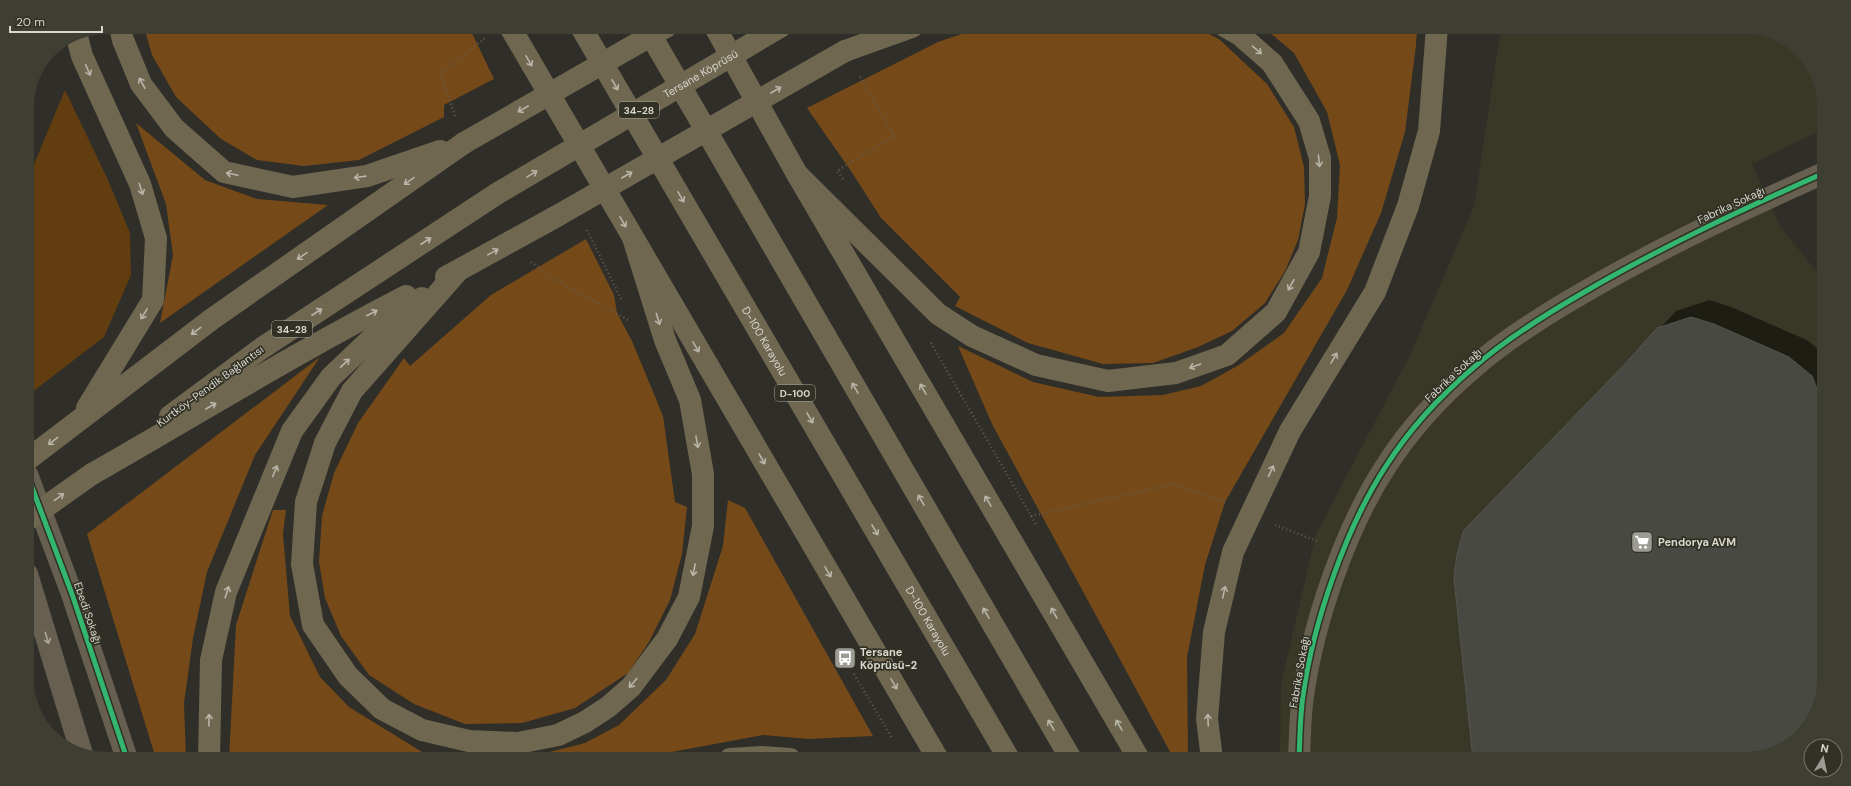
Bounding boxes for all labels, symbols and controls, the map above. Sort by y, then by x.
scale bar [10,8,102,34]
text: 20 m [16,14,45,30]
one-way arrow [1252,45,1263,54]
street label: Tersane Köprüsü [661,46,740,101]
one-way arrow [526,55,534,67]
one-way arrow [85,64,92,76]
one-way arrow [138,77,146,89]
one-way arrow [611,79,619,90]
one-way arrow [770,86,782,94]
road number: 34-28 [619,102,659,118]
one-way arrow [517,106,529,114]
one-way arrow [1316,154,1323,167]
one-way arrow [226,169,239,177]
one-way arrow [526,169,538,177]
one-way arrow [621,171,633,179]
one-way arrow [354,173,367,181]
one-way arrow [403,177,414,185]
one-way arrow [138,182,145,195]
street label: Fabrika Sokağı [1695,183,1767,227]
one-way arrow [677,191,685,203]
one-way arrow [619,215,627,227]
one-way arrow [420,237,431,245]
one-way arrow [486,248,498,256]
one-way arrow [297,252,308,260]
one-way arrow [1286,279,1294,291]
street label: D-100 Karayolu [739,304,790,378]
one-way arrow [140,308,148,320]
one-way arrow [311,308,322,316]
one-way arrow [366,309,378,317]
one-way arrow [655,312,662,325]
road number: 34-28 [272,321,312,337]
one-way arrow [191,327,202,335]
one-way arrow [693,341,701,353]
street label: Kurtköy-Pendik Bağlantısı [154,342,266,430]
street label: Fabrika Sokağı [1422,345,1484,405]
one-way arrow [1331,352,1339,364]
one-way arrow [340,359,350,368]
one-way arrow [1189,363,1201,371]
one-way arrow [851,382,859,394]
one-way arrow [918,383,926,395]
road number: D-100 [775,385,815,401]
one-way arrow [205,402,217,410]
one-way arrow [806,412,814,424]
one-way arrow [694,435,702,448]
one-way arrow [47,436,58,445]
one-way arrow [759,453,767,465]
one-way arrow [272,466,279,478]
one-way arrow [1268,466,1275,478]
one-way arrow [53,493,64,502]
one-way arrow [916,494,924,506]
one-way arrow [984,495,992,507]
one-way arrow [872,524,880,536]
supermarket icon: Pendorya AVM [1629,529,1655,555]
place label: Pendorya AVM [1658,535,1736,549]
one-way arrow [690,564,698,577]
one-way arrow [824,566,832,578]
street label: Ebedi Sokağı [71,580,105,646]
street label: D-100 Karayolu [903,584,954,658]
one-way arrow [223,586,231,598]
one-way arrow [1220,586,1228,599]
one-way arrow [982,607,990,619]
one-way arrow [1049,607,1057,619]
one-way arrow [44,632,51,645]
street label: Fabrika Sokağı [1286,635,1312,709]
bus stop icon: Tersane Köprüsü-2 [832,645,858,671]
place label: Tersane Köprüsü-2 [860,645,917,672]
one-way arrow [629,678,638,688]
one-way arrow [890,678,898,690]
one-way arrow [205,714,213,727]
one-way arrow [1204,714,1211,727]
one-way arrow [1047,719,1055,731]
one-way arrow [1115,719,1123,731]
north arrow [1803,738,1843,778]
text: N [1820,741,1830,756]

